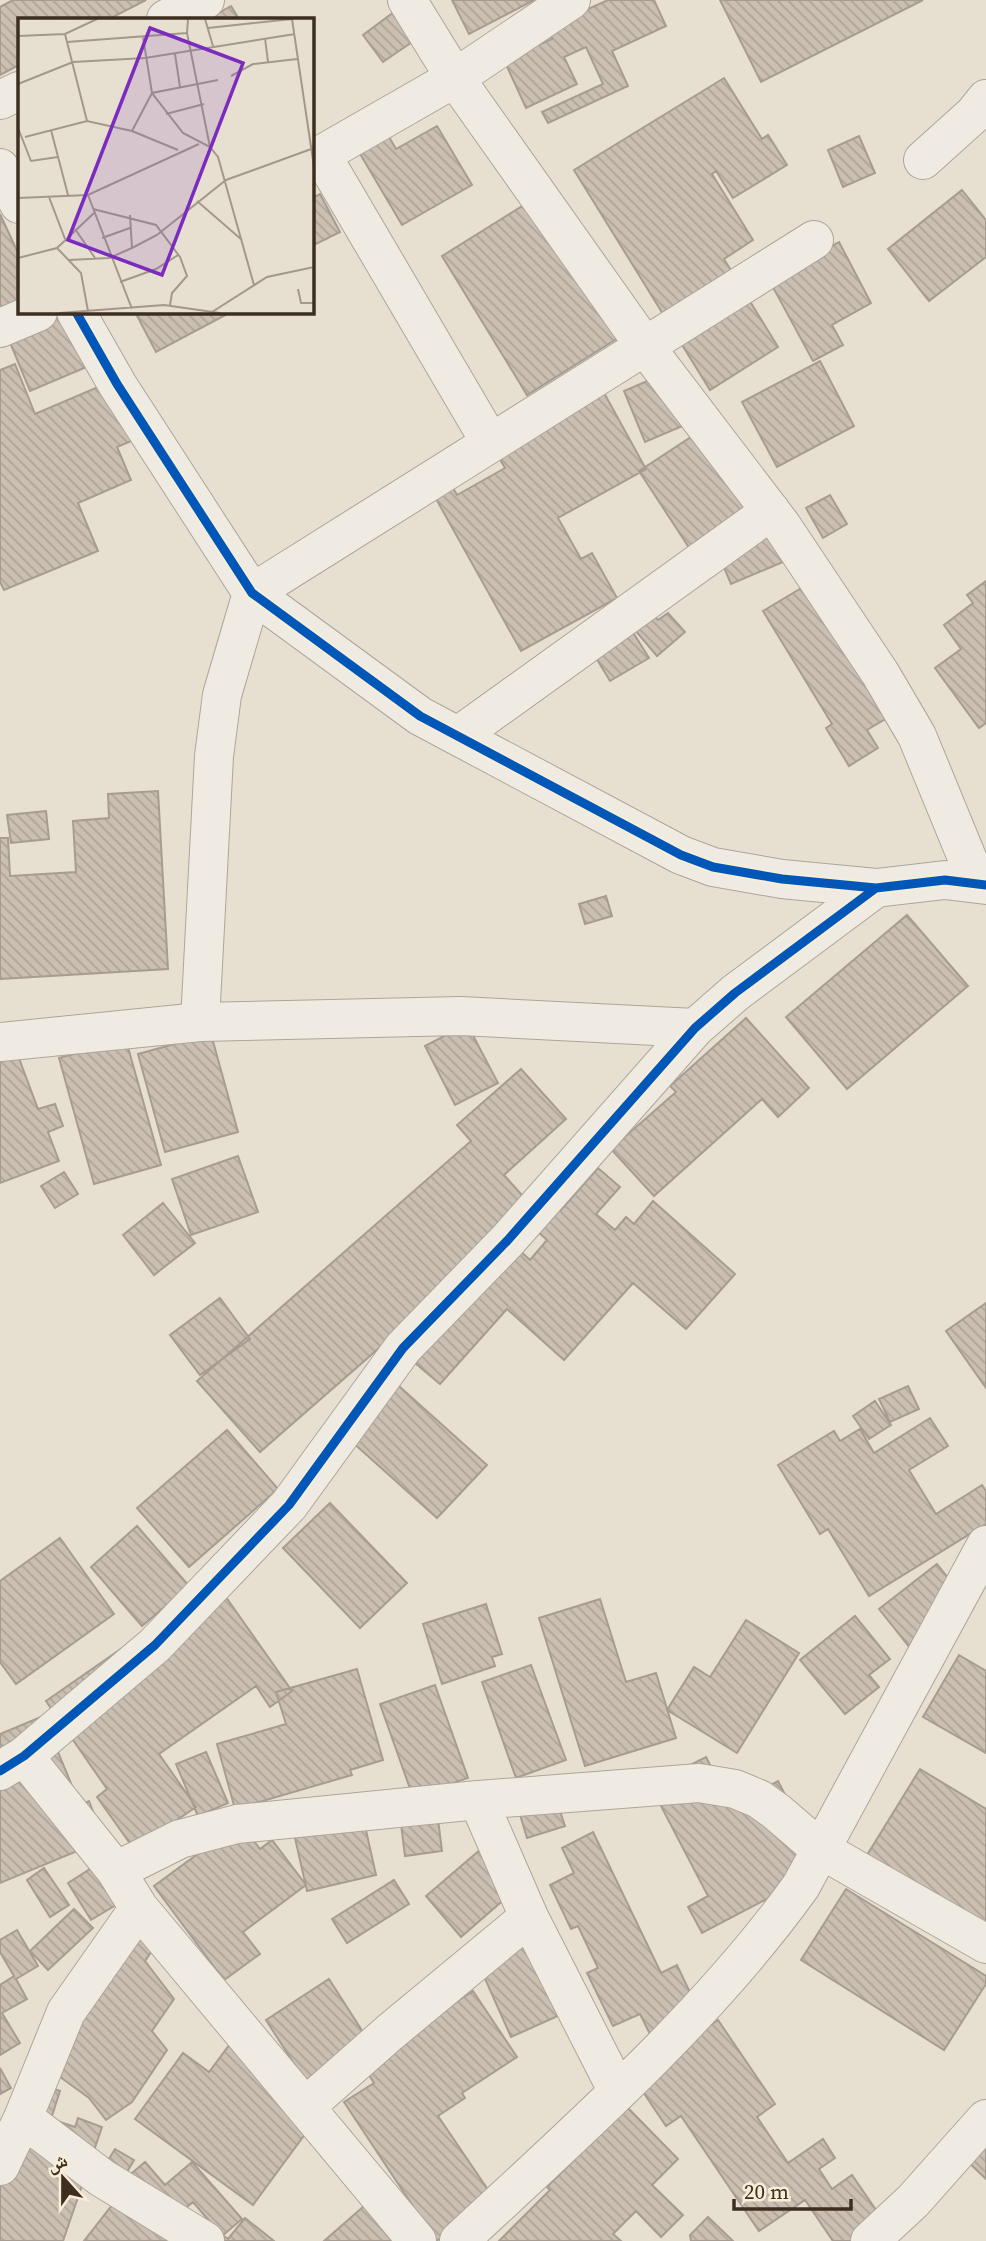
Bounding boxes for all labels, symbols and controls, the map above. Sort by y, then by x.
inset map [18,18,313,313]
north arrow [28,2143,98,2213]
text: ش [43,2146,71,2178]
scale bar [734,2168,851,2212]
text: 20 m [744,2177,789,2206]

